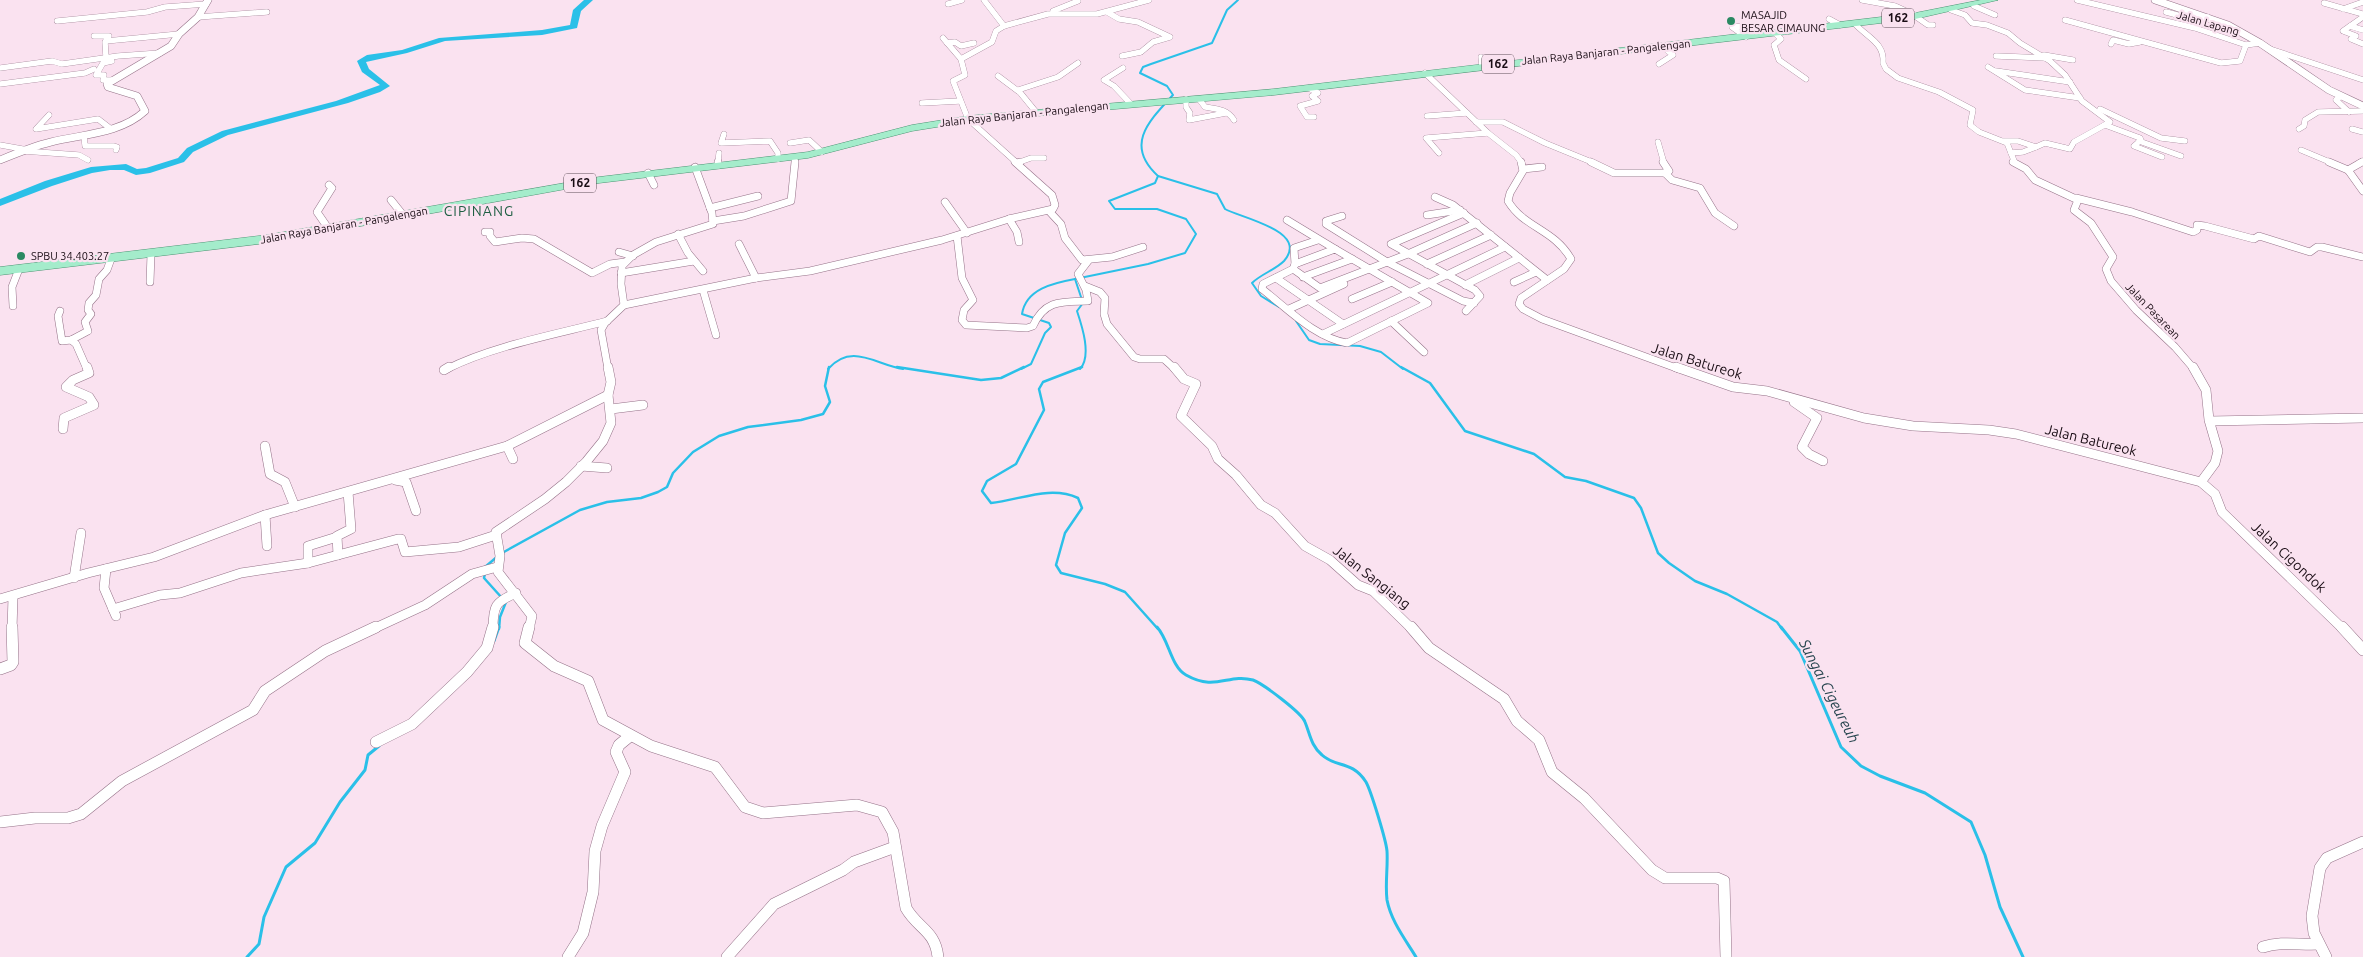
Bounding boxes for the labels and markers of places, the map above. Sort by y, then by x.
place label: MASAJID BESAR CIMAUNG [1741,9,1825,34]
marker: MASAJID BESAR CIMAUNG [1725,15,1737,27]
marker: SPBU 34.403.27 [15,250,27,262]
place label: SPBU 34.403.27 [31,250,109,262]

